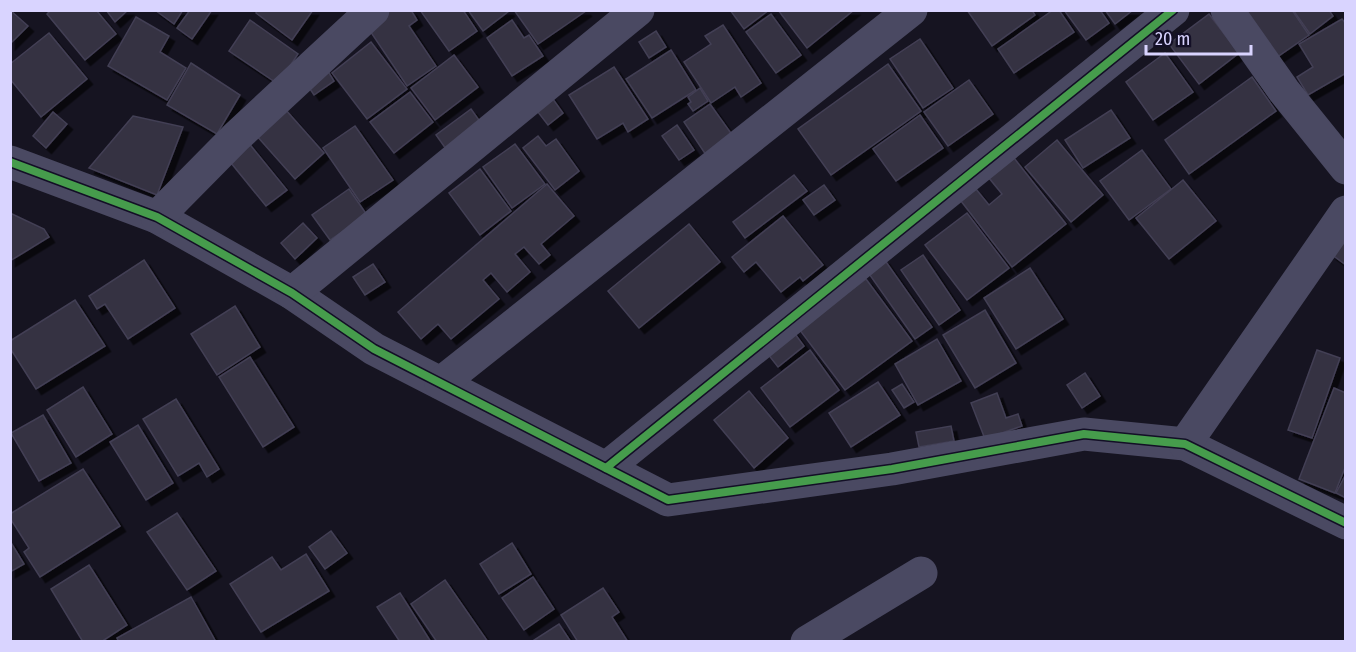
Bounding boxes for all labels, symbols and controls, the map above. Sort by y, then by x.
scale bar [1146,18,1251,56]
text: 20 m [1155,28,1190,50]

